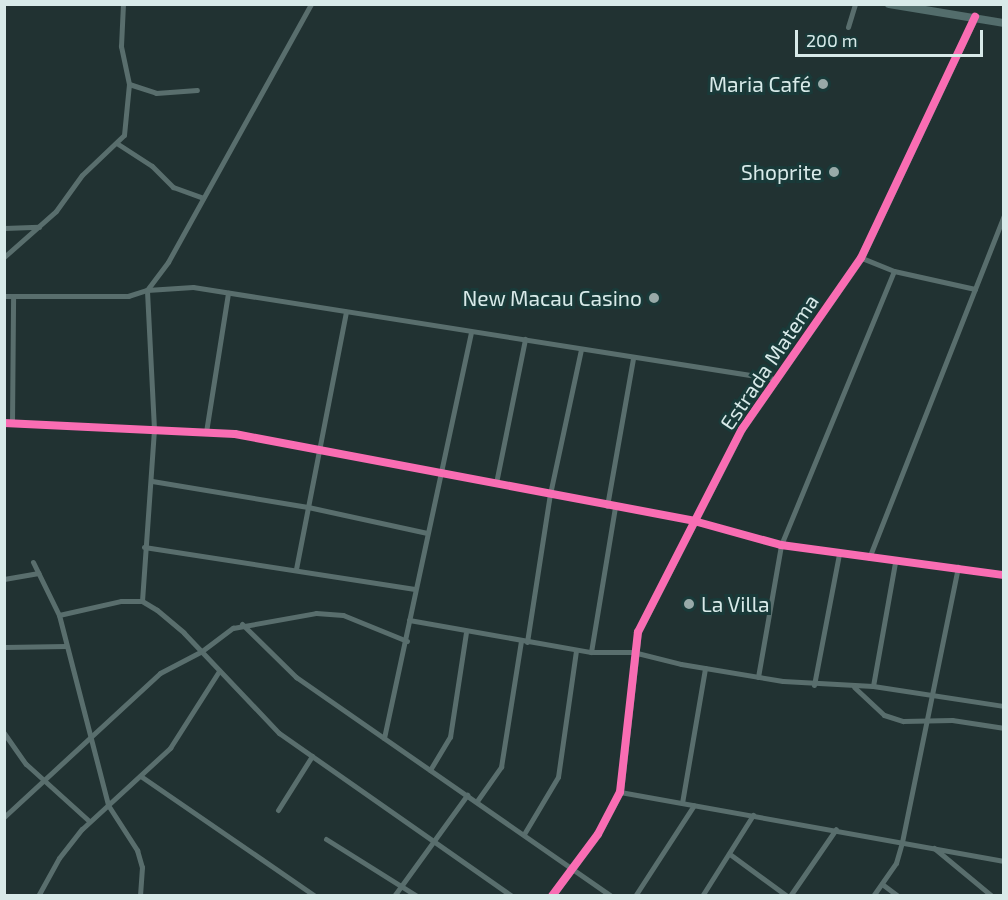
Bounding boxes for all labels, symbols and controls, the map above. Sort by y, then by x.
scale bar [798,18,986,56]
text: 200 m [806,29,858,51]
place label: Maria Café [709,71,811,97]
marker: Maria Café [816,77,830,91]
place label: Shoprite [741,159,822,185]
marker: Shoprite [827,165,841,179]
place label: New Macau Casino [462,285,642,311]
street label: Estrada Matema [714,290,824,434]
marker: New Macau Casino [647,291,661,305]
place label: La Villa [701,591,770,617]
marker: La Villa [682,597,696,611]

